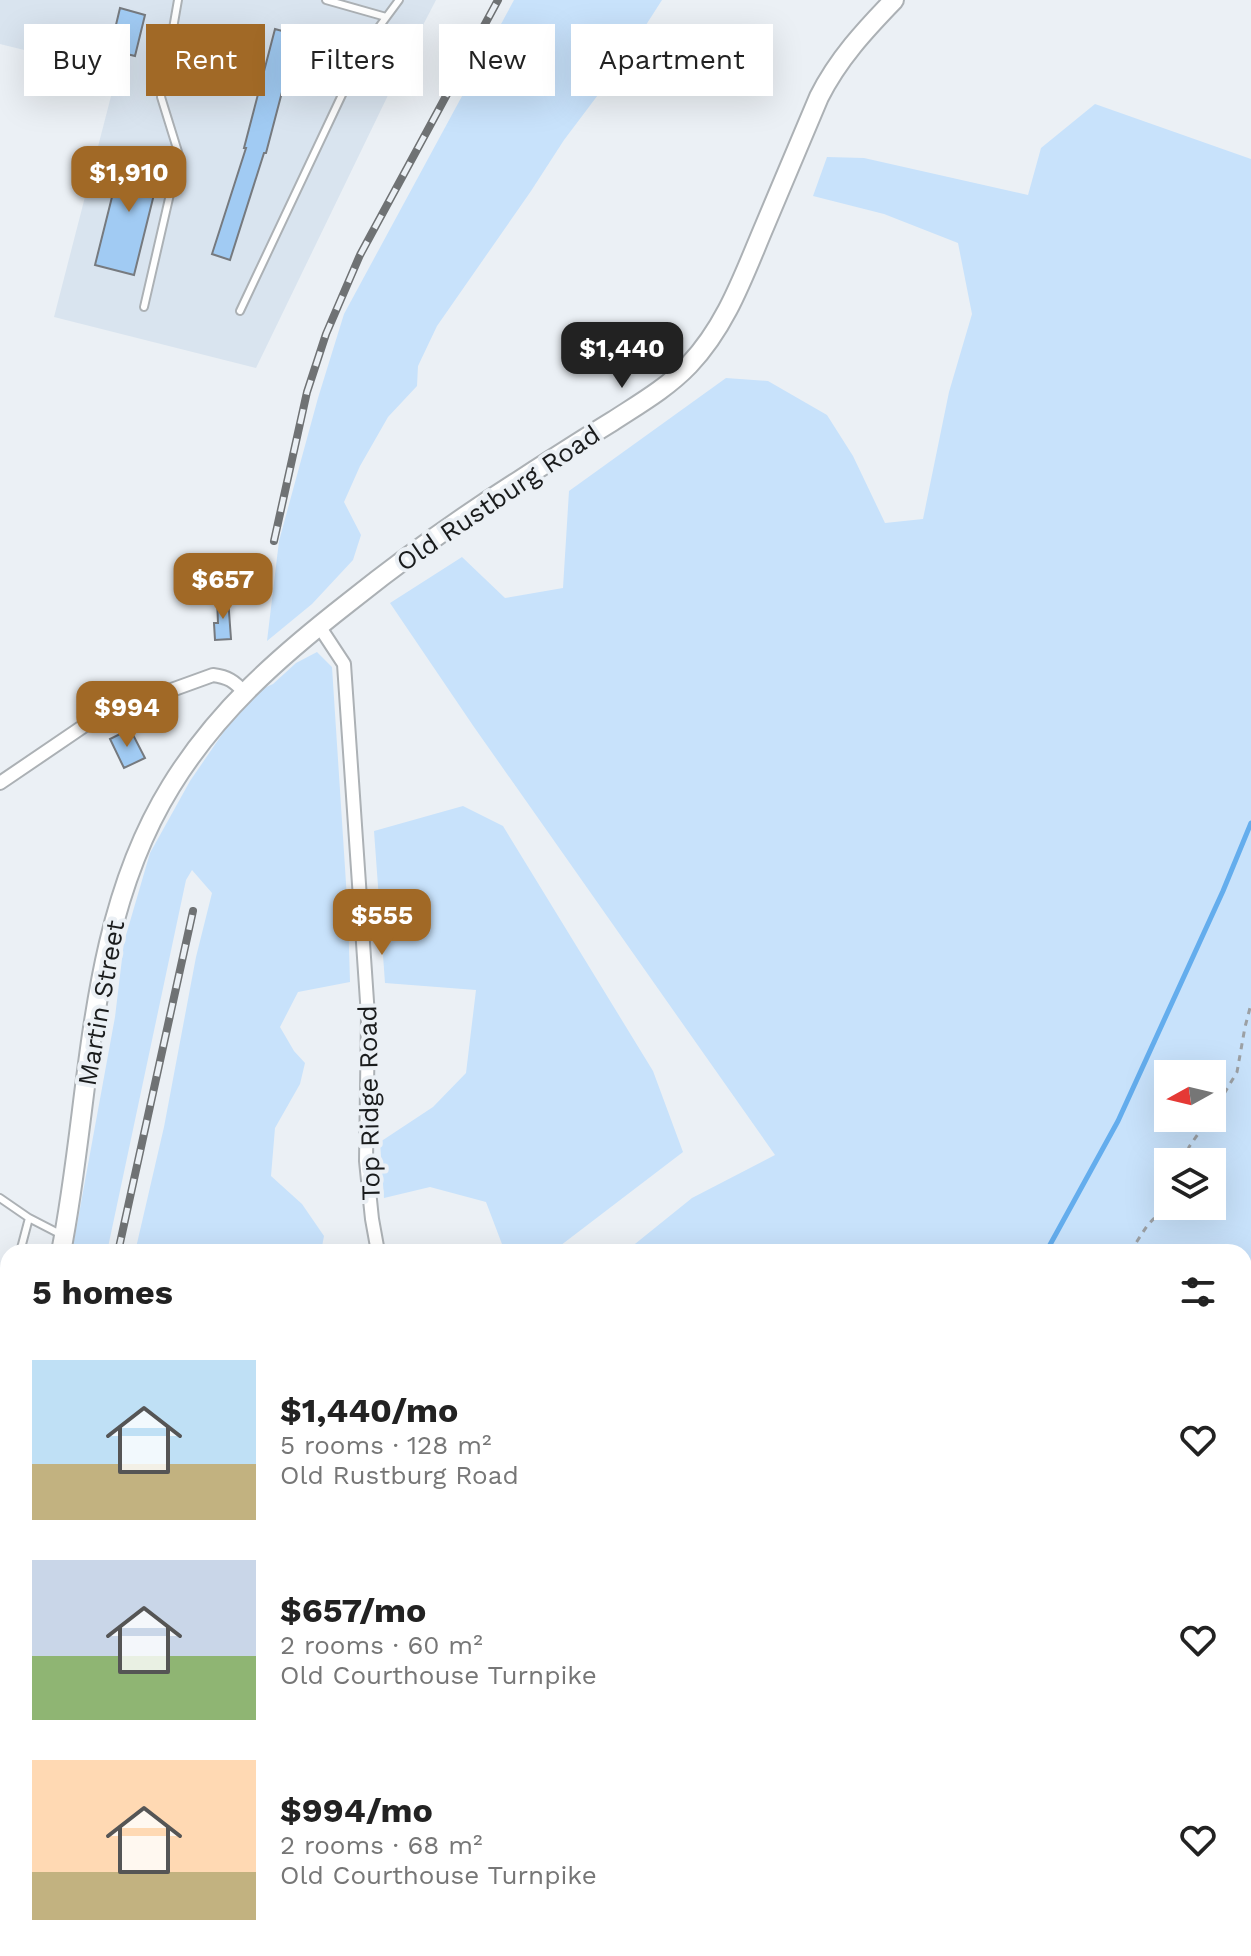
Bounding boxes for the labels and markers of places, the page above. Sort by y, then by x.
pin: $1,910 [64,146,194,214]
pin: $1,440 [557,322,687,390]
pin: $657 [176,553,270,621]
pin: $994 [80,681,174,749]
pin: $555 [335,889,429,957]

